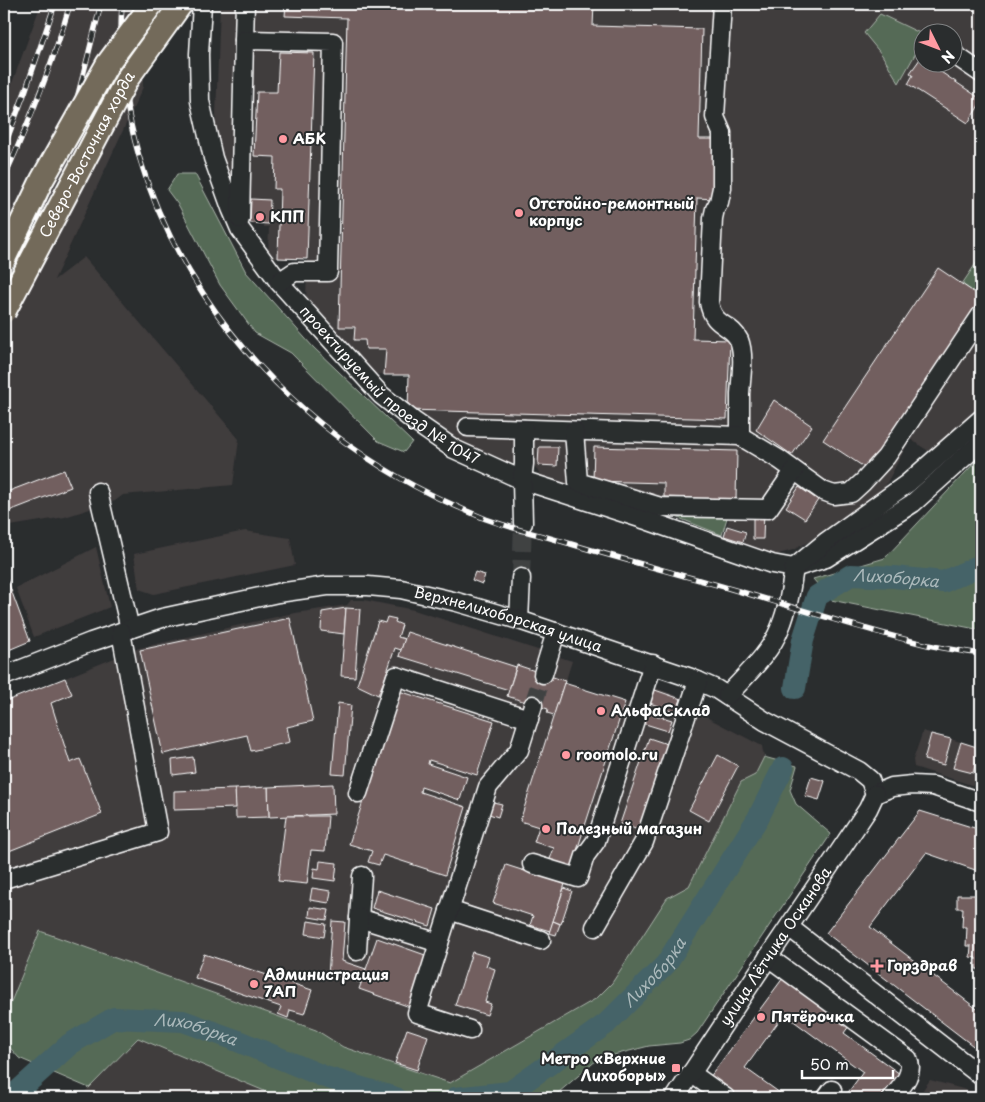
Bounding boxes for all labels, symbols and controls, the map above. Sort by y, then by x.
north arrow [912,22,962,72]
text: N [937,46,960,68]
street label: Северо-Восточная хорда [32,65,140,241]
place label: АБК [293,126,326,149]
marker: АБК [277,133,289,145]
place label: Отстойно-ремонтный корпус [529,191,694,231]
place label: КПП [270,204,305,227]
marker: Отстойно-ремонтный корпус [513,207,525,219]
marker: КПП [254,211,266,223]
street label: проектируемый проезд № 1047 [295,299,484,469]
water label: Лихоборка [853,562,941,593]
street label: Верхнелихоборская улица [412,579,606,657]
place label: АльфаСклад [611,698,710,721]
marker: АльфаСклад [595,705,607,717]
place label: roomolo.ru [576,742,658,765]
marker: roomolo.ru [560,749,572,761]
place label: Полезный магазин [556,816,702,839]
marker: Полезный магазин [540,823,552,835]
street label: улица Лётчика Осканова [713,861,837,1030]
water label: Лихоборка [617,932,691,1012]
place label: Горздрав [887,953,957,976]
marker: Горздрав [871,960,883,972]
place label: Администрация 7АП [264,962,389,1002]
marker: Администрация 7АП [248,978,260,990]
place label: Пятёрочка [771,1004,855,1027]
water label: Лихоборка [154,1007,242,1051]
marker: Пятёрочка [755,1011,767,1023]
place label: Метро «Верхние Лихоборы» [541,1046,666,1086]
scale bar [802,1047,894,1079]
text: 50 m [810,1052,849,1075]
marker: Метро «Верхние Лихоборы» [670,1062,682,1074]

